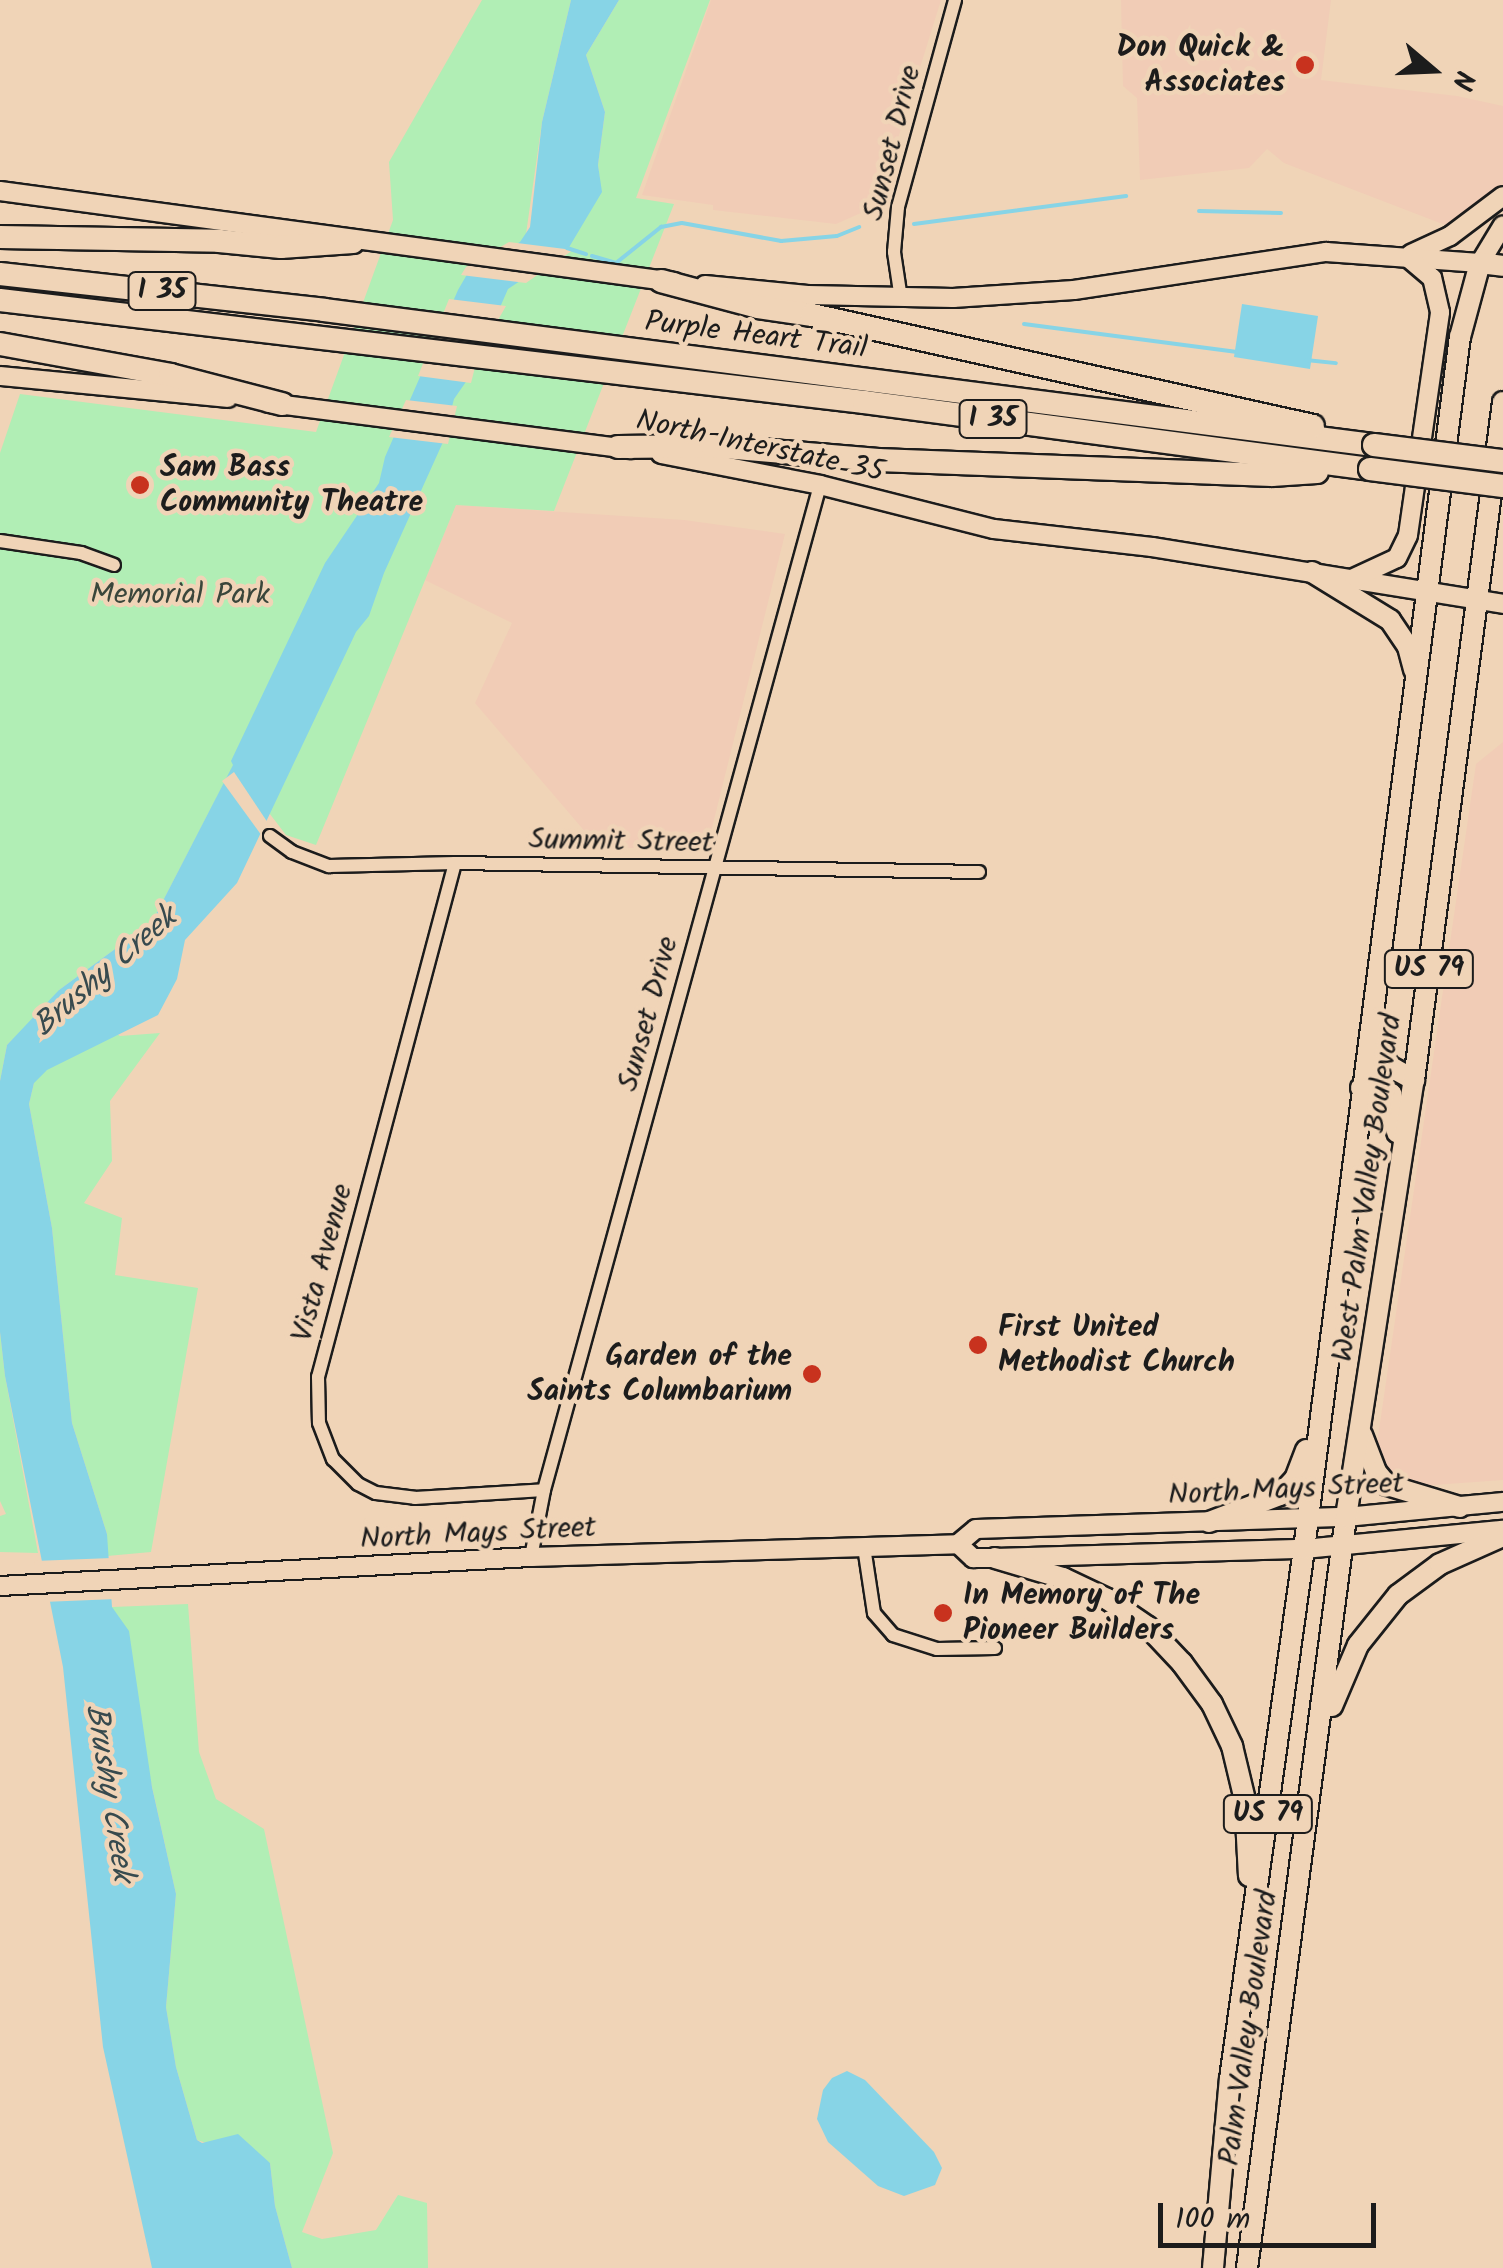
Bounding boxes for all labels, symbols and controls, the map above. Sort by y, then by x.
north arrow [1383,20,1483,120]
place label: Don Quick & Associates [1116,30,1285,100]
marker: Don Quick & Associates [1294,54,1316,76]
street label: Sunset Drive [856,62,930,224]
text: N [1438,64,1486,96]
road number: I 35 [127,268,197,314]
street label: Purple Heart Trail [643,305,869,367]
road number: I 35 [958,396,1028,442]
street label: North Interstate 35 [633,403,887,491]
place label: Sam Bass Community Theatre [160,450,423,520]
marker: Sam Bass Community Theatre [129,474,151,496]
park label: Memorial Park [90,577,270,613]
street label: Summit Street [528,822,714,862]
water label: Brushy Creek [26,900,186,1046]
street label: Sunset Drive [611,933,687,1095]
road number: US 79 [1382,946,1476,992]
street label: West Palm Valley Boulevard [1326,1012,1410,1364]
street label: Vista Avenue [285,1180,361,1346]
place label: First United Methodist Church [998,1310,1235,1380]
marker: First United Methodist Church [967,1334,989,1356]
place label: Garden of the Saints Columbarium [527,1339,792,1410]
marker: Garden of the Saints Columbarium [801,1363,823,1385]
street label: North Mays Street [1167,1466,1405,1514]
street label: North Mays Street [359,1510,597,1558]
place label: In Memory of The Pioneer Builders [963,1578,1200,1648]
marker: In Memory of The Pioneer Builders [932,1602,954,1624]
water label: Brushy Creek [75,1702,141,1884]
road number: US 79 [1220,1791,1316,1837]
street label: Palm Valley Boulevard [1212,1888,1286,2168]
scale bar [1163,2183,1380,2245]
text: 100 m [1175,2196,1250,2244]

